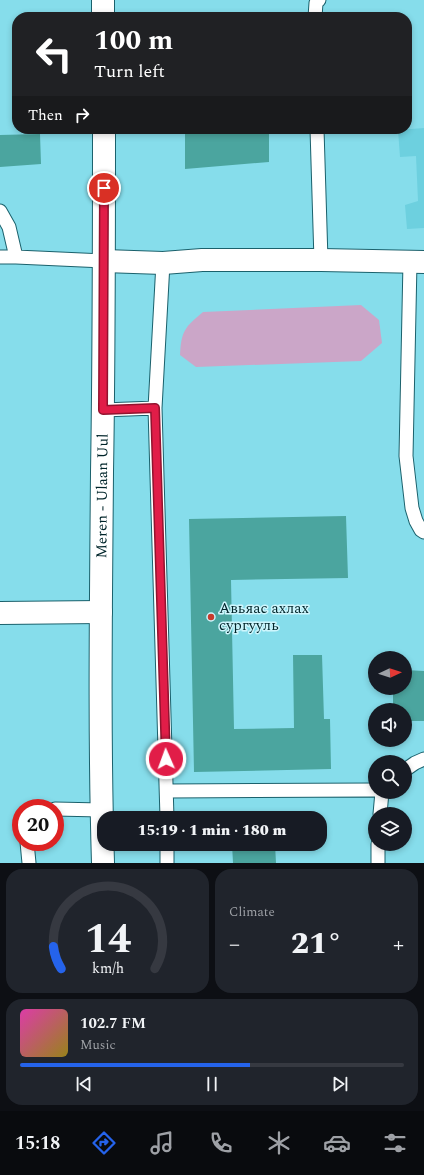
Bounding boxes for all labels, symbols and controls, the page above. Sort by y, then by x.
text: 100 m [94,19,173,62]
icon: left [28,28,80,80]
text: Turn left [94,58,165,85]
text: Then [28,104,63,127]
icon: right [71,104,93,126]
pin [87,171,121,205]
icon: arrive [93,177,115,199]
street label: Meren - Ulaan Uul [90,433,114,559]
place label: Авьяас ахлах сургууль [219,597,310,637]
marker: Авьяас ахлах сургууль [206,612,216,622]
north arrow [368,651,412,695]
map controls [368,651,412,851]
button: sound [368,703,412,747]
position arrow [145,738,187,780]
button: search [368,755,412,799]
speed limit sign: 20 [12,799,64,851]
button: layers [368,807,412,851]
text: 15:19 · 1 min · 180 m [138,819,286,842]
text: Climate [229,902,275,922]
text: 14 [84,908,131,971]
text: 21° [291,921,342,967]
text: − [229,928,240,961]
text: + [393,928,404,961]
text: km/h [91,958,124,980]
text: 102.7 FM [80,1012,146,1035]
text: Music [80,1035,116,1055]
icon: previous [73,1073,95,1095]
icon: pause [201,1073,223,1095]
icon: next [329,1073,351,1095]
icon: directions [90,1129,118,1157]
icon: music [148,1129,176,1157]
icon: phone [207,1129,235,1157]
icon: climate [265,1129,293,1157]
icon: car [323,1129,351,1157]
icon: filters [381,1129,409,1157]
text: 15:18 [15,1130,60,1157]

